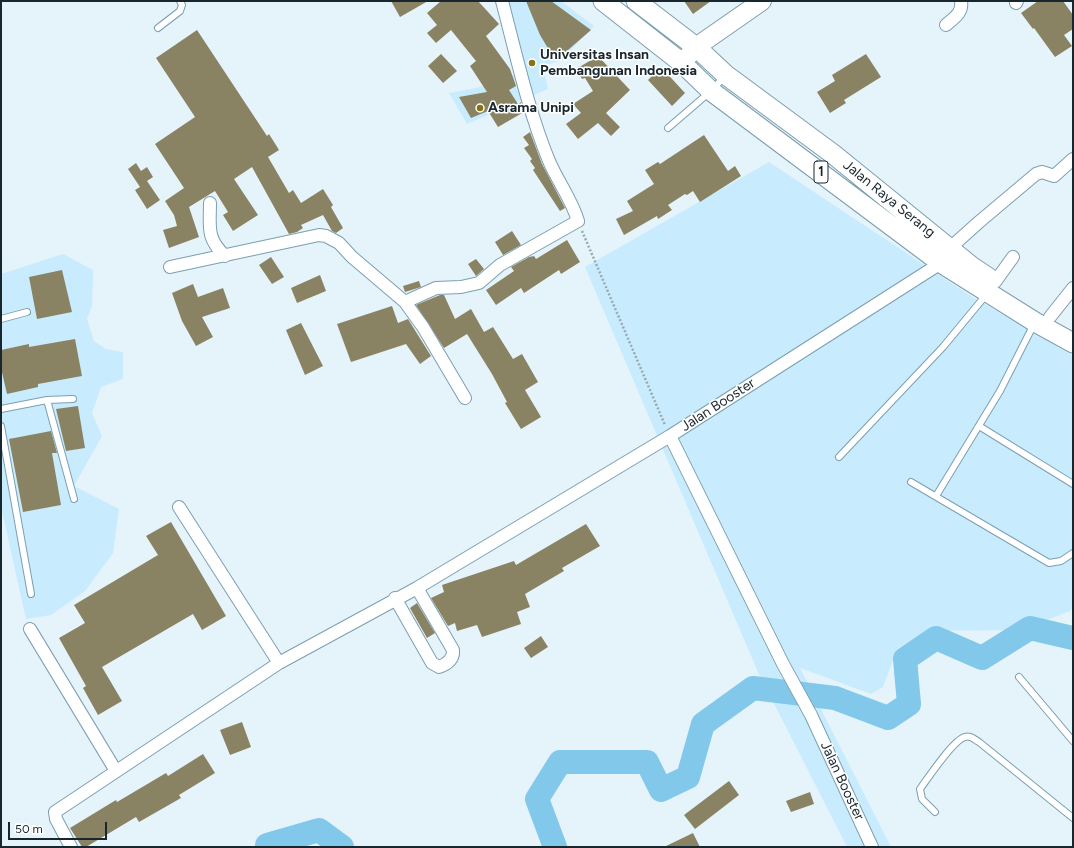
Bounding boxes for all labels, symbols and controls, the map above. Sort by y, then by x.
place label: Universitas Insan Pembangunan Indonesia [540,47,697,80]
marker: Universitas Insan Pembangunan Indonesia [527,58,537,68]
place label: Asrama Unipi [488,100,574,116]
marker: Asrama Unipi [475,103,485,113]
street label: Jalan Raya Serang [840,157,938,241]
road number: 1 [814,161,828,183]
street label: Jalan Booster [678,375,758,435]
street label: Jalan Booster [816,739,868,823]
scale bar [10,814,109,840]
text: 50 m [15,822,43,836]

